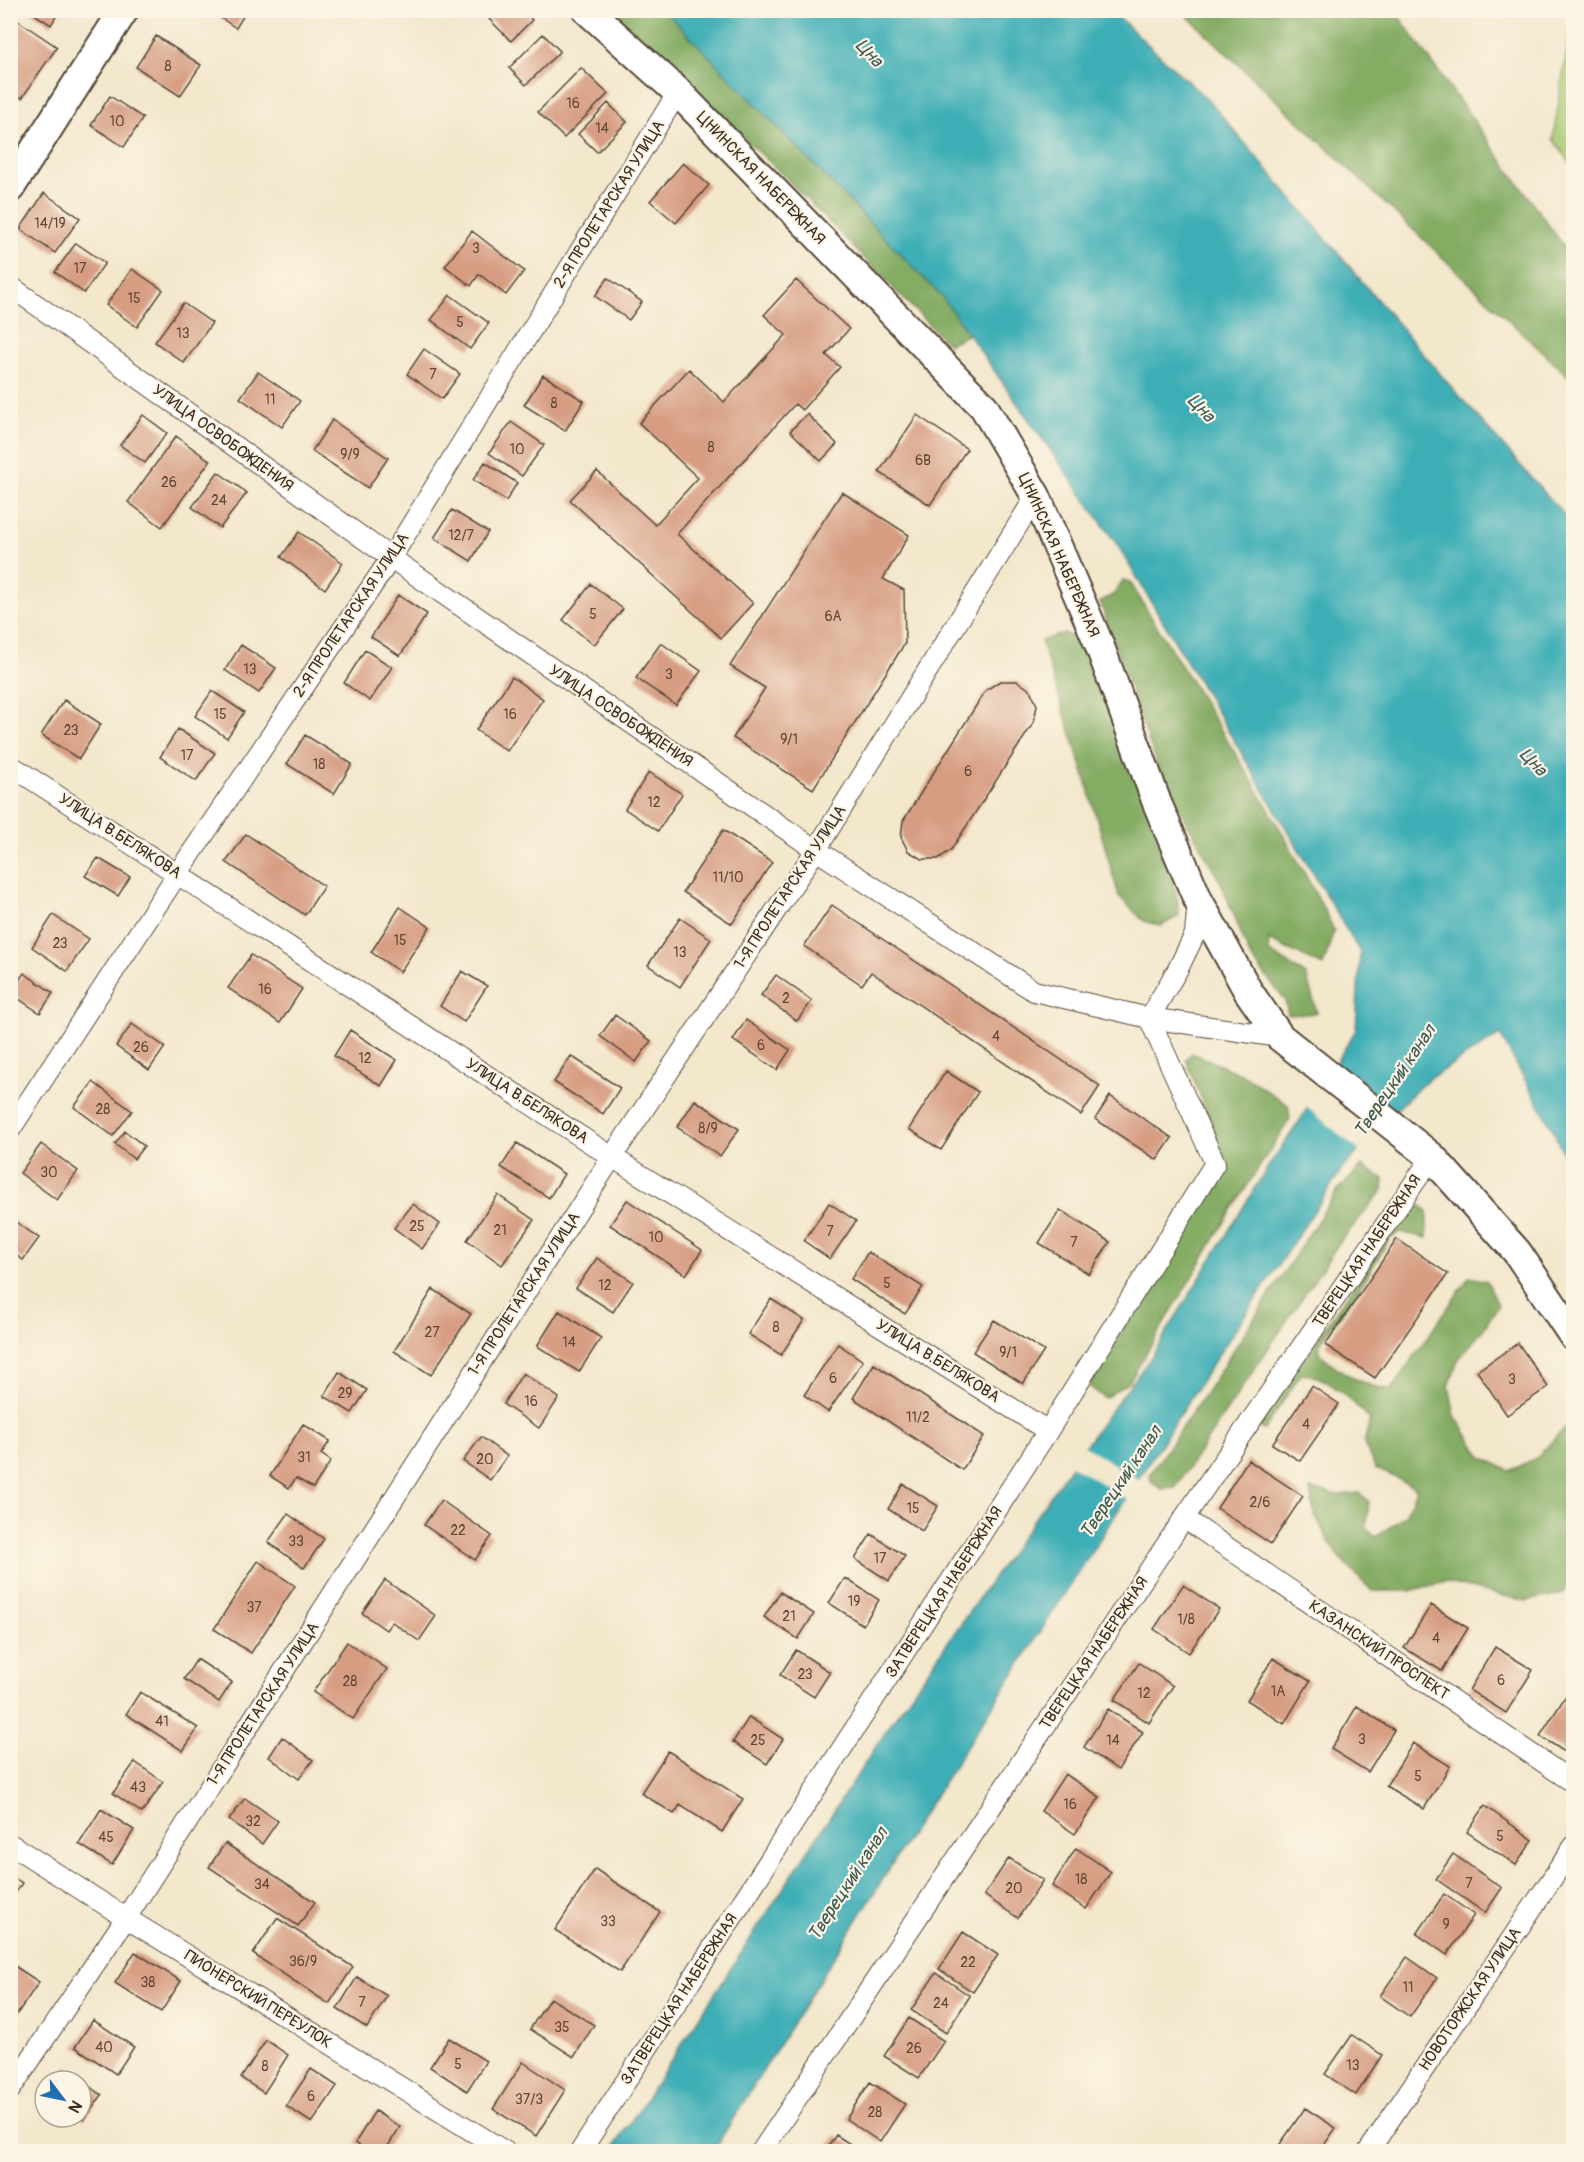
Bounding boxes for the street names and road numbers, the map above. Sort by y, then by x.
street label: ЦНИНСКАЯ НАБЕРЕЖНАЯ [692,107,830,249]
street label: 2-Я ПРОЛЕТАРСКАЯ УЛИЦА [549,116,669,292]
street label: УЛИЦА ОСВОБОЖДЕНИЯ [149,380,297,496]
street label: ЦНИНСКАЯ НАБЕРЕЖНАЯ [1014,470,1104,640]
street label: 2-Я ПРОЛЕТАРСКАЯ УЛИЦА [288,529,414,701]
street label: УЛИЦА ОСВОБОЖДЕНИЯ [545,660,697,772]
street label: УЛИЦА В.БЕЛЯКОВА [55,789,185,883]
street label: 1-Я ПРОЛЕТАРСКАЯ УЛИЦА [729,801,851,973]
street label: УЛИЦА В.БЕЛЯКОВА [462,1054,592,1148]
street label: ТВЕРЕЦКАЯ НАБЕРЕЖНАЯ [1308,1171,1426,1331]
street label: 1-Я ПРОЛЕТАРСКАЯ УЛИЦА [463,1208,585,1380]
street label: УЛИЦА В.БЕЛЯКОВА [872,1315,1004,1407]
street label: ЗАТВЕРЕЦКАЯ НАБЕРЕЖНАЯ [881,1503,1007,1681]
street label: ТВЕРЕЦКАЯ НАБЕРЕЖНАЯ [1035,1573,1153,1733]
street label: КАЗАНСКИЙ ПРОСПЕКТ [1305,1596,1453,1704]
street label: 1-Я ПРОЛЕТАРСКАЯ УЛИЦА [202,1618,324,1790]
street label: ЗАТВЕРЕЦКАЯ НАБЕРЕЖНАЯ [616,1910,742,2088]
street label: НОВОТОРЖСКАЯ УЛИЦА [1415,1923,1525,2075]
street label: ПИОНЕРСКИЙ ПЕРЕУЛОК [181,1945,335,2053]

